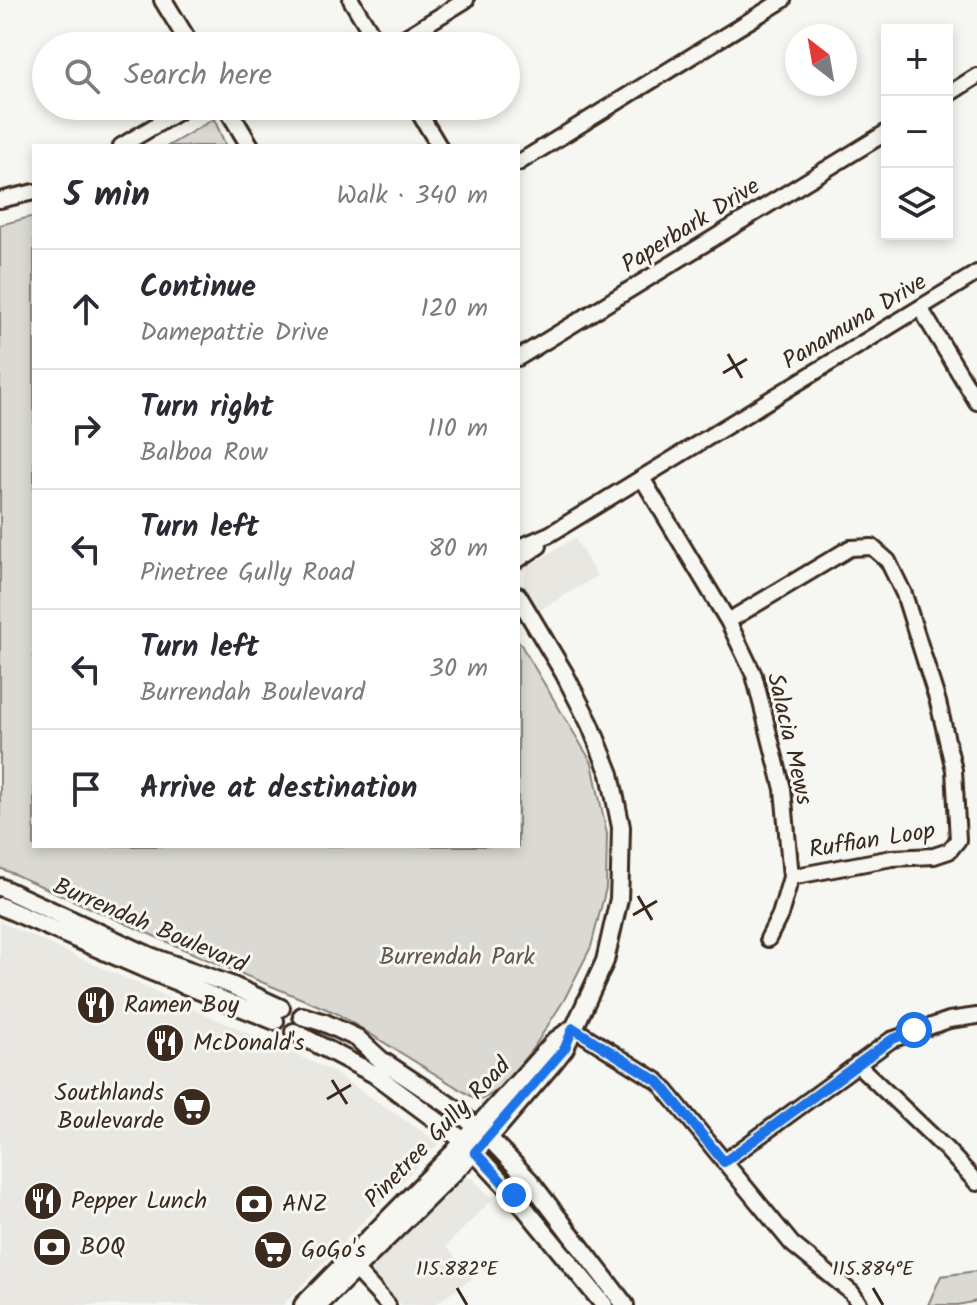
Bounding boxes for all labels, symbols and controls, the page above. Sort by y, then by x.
north arrow [785,24,857,96]
map controls [881,24,953,240]
button: + [881,24,953,96]
search box [32,32,520,120]
text: Search here [124,52,272,100]
icon: search [60,54,104,98]
button: − [881,96,953,168]
street label: Paperbark Drive [614,168,768,284]
button: layers [881,168,953,240]
text: 5 min [64,169,150,223]
text: Walk · 340 m [337,175,488,217]
street label: Panamuna Drive [775,263,935,381]
text: Continue [140,264,256,312]
icon: ahead [64,287,108,331]
text: 120 m [421,288,488,330]
text: Damepattie Drive [140,312,329,354]
text: Turn right [140,384,273,432]
icon: right [64,407,108,451]
text: 110 m [428,408,488,450]
text: Balboa Row [140,432,268,474]
text: Turn left [140,504,259,552]
icon: left [64,527,108,571]
text: 80 m [428,528,488,570]
text: Pinetree Gully Road [140,552,354,594]
text: Turn left [140,624,259,672]
icon: left [64,647,108,691]
text: 30 m [429,648,488,690]
street label: Salacia Mews [755,669,823,809]
text: Burrendah Boulevard [140,672,365,714]
text: Arrive at destination [140,765,417,813]
icon: arrive [64,767,108,811]
street label: Ruffian Loop [806,812,938,870]
street label: Burrendah Boulevard [47,867,254,985]
park label: Burrendah Park [379,938,535,977]
restaurant icon: Ramen Boy [75,984,117,1026]
place label: Ramen Boy [124,986,240,1025]
route start [896,1012,932,1048]
restaurant icon: McDonald's [144,1022,186,1064]
place label: McDonald's [193,1024,305,1063]
street label: Pinetree Gully Road [355,1048,521,1218]
place label: Southlands Boulevarde [55,1074,164,1141]
supermarket icon: Southlands Boulevarde [171,1086,213,1128]
route end [496,1177,532,1213]
restaurant icon: Pepper Lunch [22,1180,64,1222]
place label: Pepper Lunch [71,1182,207,1221]
bank icon: ANZ [233,1183,275,1225]
place label: ANZ [282,1185,328,1224]
bank icon: BOQ [31,1226,73,1268]
place label: BOQ [80,1228,125,1267]
supermarket icon: GoGo's [252,1229,294,1271]
place label: GoGo's [301,1231,366,1270]
text: 115.882°E [416,1254,499,1286]
text: 115.884°E [832,1254,915,1286]

